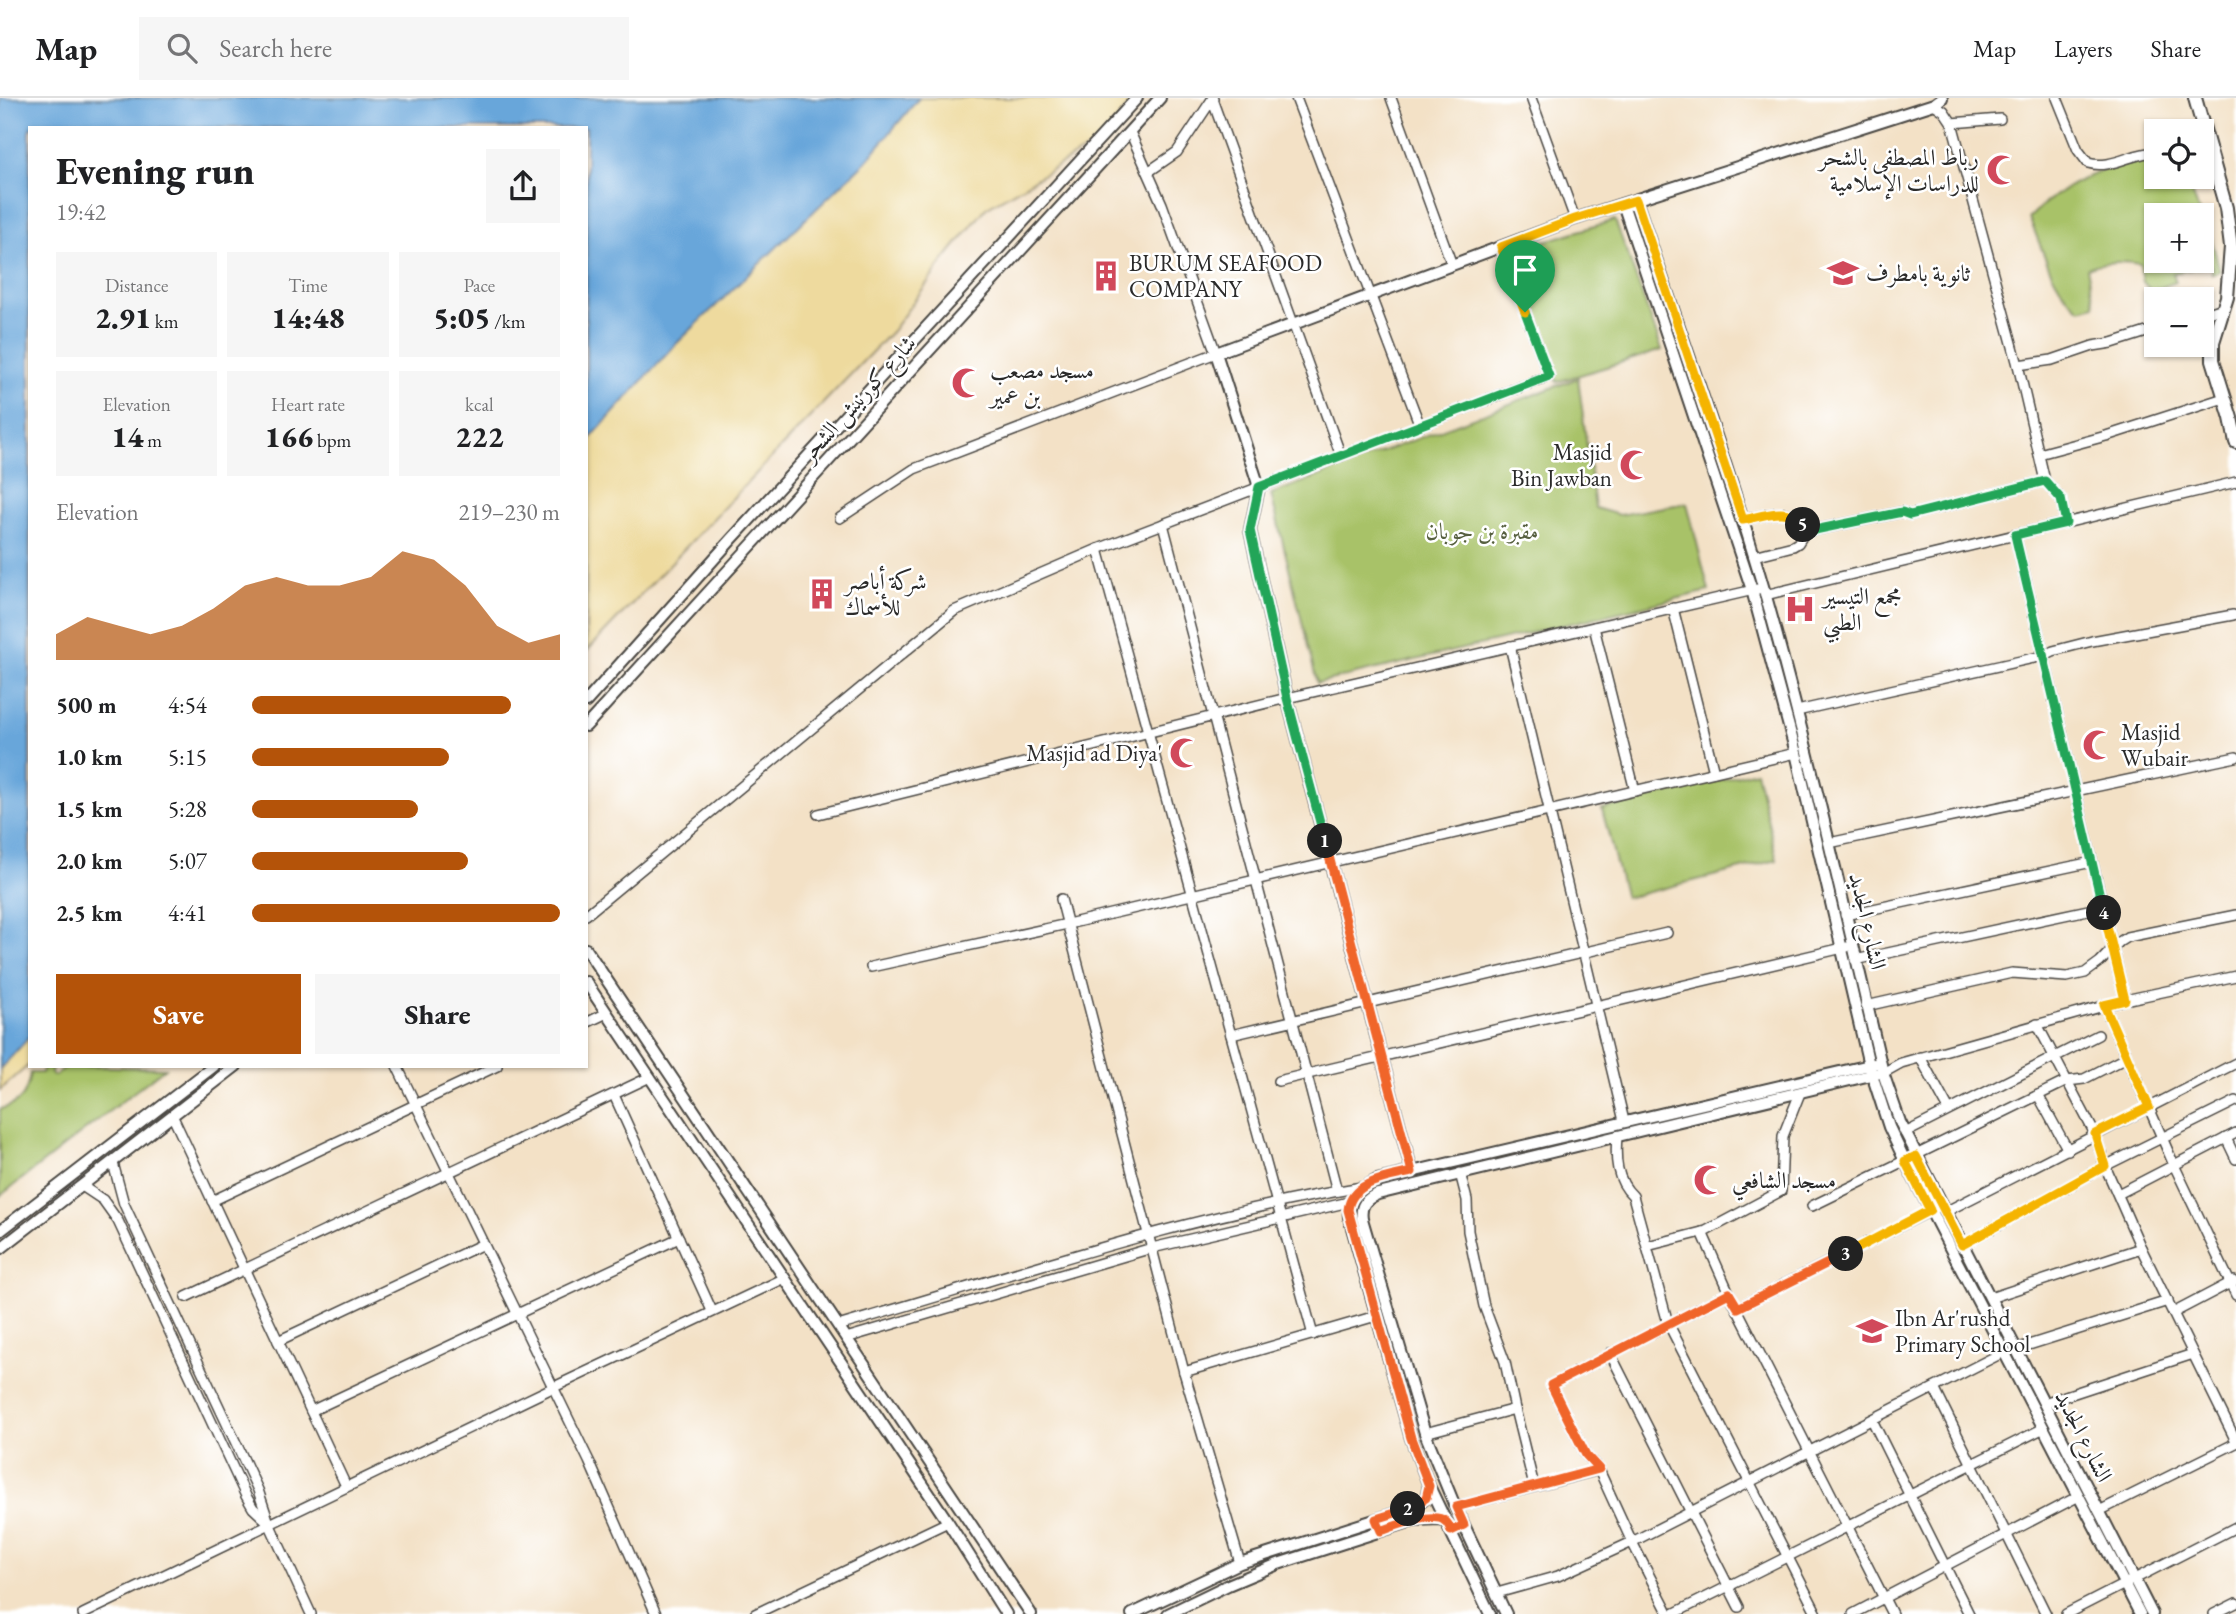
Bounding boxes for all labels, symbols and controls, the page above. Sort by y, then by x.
search box [139,17,629,80]
text: Map [35,27,97,70]
icon: search [163,29,201,67]
text: Search here [219,31,332,65]
text: Map [1973,33,2016,64]
text: Layers [2054,33,2113,64]
text: Share [2151,33,2201,64]
map controls [2144,119,2214,357]
button: locate [2144,119,2214,189]
place label: رباط المصطفى بالشحر للدراسات الإسلامية [1817,142,1979,200]
text: Evening run [56,146,254,195]
button: share [486,149,560,223]
mosque icon: رباط المصطفى بالشحر للدراسات الإسلامية [1985,153,2019,187]
text: 19:42 [56,197,106,227]
button: + [2144,203,2214,273]
pin [1495,240,1555,312]
place label: BURUM SEAFOOD COMPANY [1129,248,1322,304]
icon: arrive [1506,251,1544,289]
school or university icon: ثانوية بامطرف [1826,256,1860,290]
place label: ثانوية بامطرف [1866,258,1971,288]
building icon: BURUM SEAFOOD COMPANY [1089,259,1123,293]
text: Distance [105,273,168,298]
text: Time [288,273,328,298]
text: Pace [463,273,495,298]
button: − [2144,287,2214,357]
text: 2.91 [95,298,151,337]
text: 14:48 [271,298,345,337]
text: 5:05 [433,298,490,337]
text: km [151,309,178,334]
text: /km [490,309,526,334]
street label: شارع كورنيش الشحر [792,329,926,472]
place label: مسجد مصعب بن عمير [988,355,1094,411]
mosque icon: مسجد مصعب بن عمير [950,366,984,400]
text: Elevation [102,392,171,417]
text: Heart rate [271,392,345,417]
text: kcal [465,392,494,417]
text: 14 [111,417,144,456]
text: 166 [265,417,313,456]
text: 222 [455,417,504,456]
text: m [144,428,162,453]
text: bpm [313,428,351,453]
place label: Masjid Bin Jawban [1511,437,1612,493]
mosque icon: Masjid Bin Jawban [1618,448,1652,482]
text: Elevation [56,497,139,527]
text: 219–230 m [459,497,560,527]
pin: 5 [1786,508,1820,542]
text: 5 [1797,512,1808,537]
park label: مقبرة بن جوبان [1426,516,1538,546]
place label: شركة أباصر للأسماك [843,565,927,622]
building icon: شركة أباصر للأسماك [805,577,839,611]
place label: مجمع التيسير الطبي [1821,581,1902,643]
hospital icon: مجمع التيسير الطبي [1783,592,1817,626]
text: 500 m [56,690,117,720]
text: 4:54 [168,690,207,720]
place label: Masjid Wubair [2121,717,2188,773]
mosque icon: Masjid Wubair [2081,728,2115,762]
mosque icon: Masjid ad Diya' [1168,736,1202,770]
place label: Masjid ad Diya' [1026,738,1162,768]
text: 1.0 km [56,742,123,772]
text: 5:15 [168,742,207,772]
text: 1.5 km [56,794,123,824]
text: 5:28 [168,794,207,824]
pin: 1 [1308,824,1342,858]
text: 1 [1319,828,1330,853]
text: 2.0 km [56,846,123,876]
text: 5:07 [168,846,207,876]
street label: الشارع الجديد [1837,869,1894,974]
pin: 4 [2086,896,2122,930]
text: 2.5 km [56,898,123,928]
text: 4:41 [168,898,207,928]
text: 4 [2098,900,2109,925]
button: Save [56,974,301,1054]
button: Share [315,974,560,1054]
mosque icon: مسجد الشافعي [1692,1163,1726,1197]
place label: مسجد الشافعي [1732,1165,1836,1201]
pin: 3 [1828,1236,1864,1272]
text: 3 [1840,1241,1851,1266]
place label: Ibn Ar'rushd Primary School [1895,1303,2031,1359]
school or university icon: Ibn Ar'rushd Primary School [1855,1314,1889,1348]
street label: الشارع الجديد [2044,1385,2120,1489]
pin: 2 [1390,1492,1426,1526]
text: 2 [1402,1496,1413,1521]

